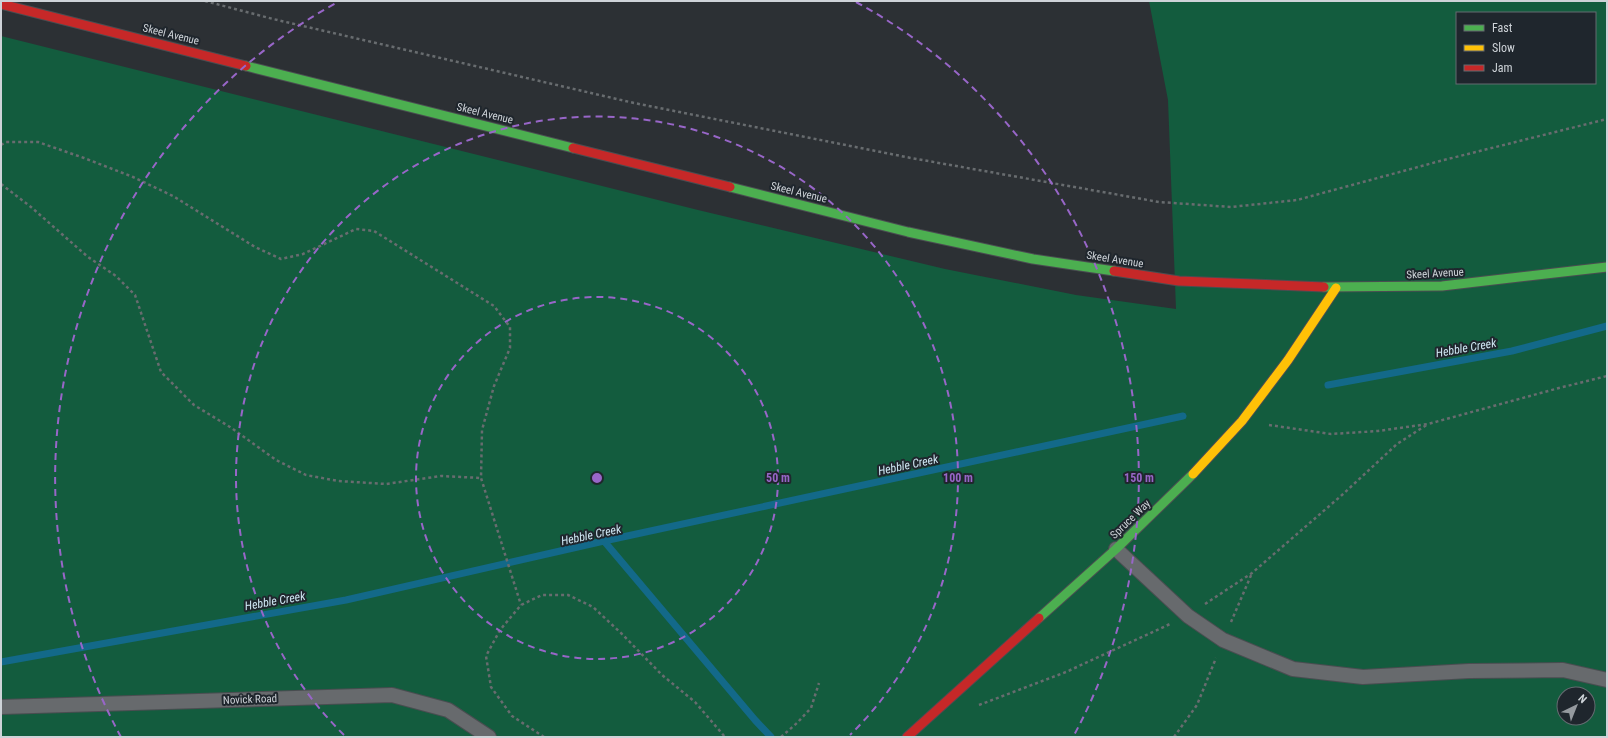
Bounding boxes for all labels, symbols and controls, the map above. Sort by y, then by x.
legend [1456,12,1596,84]
street label: Skeel Avenue [141,21,200,48]
text: Fast [1492,21,1513,35]
text: Slow [1492,41,1515,55]
text: Jam [1492,61,1513,75]
street label: Skeel Avenue [455,100,514,127]
street label: Skeel Avenue [769,179,828,206]
street label: Skeel Avenue [1085,249,1144,270]
street label: Skeel Avenue [1406,266,1464,281]
water label: Hebble Creek [1435,336,1498,360]
water label: Hebble Creek [877,452,940,478]
centre of rings [590,471,604,485]
text: 50 m [766,471,790,485]
text: 100 m [943,471,973,485]
text: 150 m [1124,471,1154,485]
street label: Spruce Way [1108,497,1153,542]
water label: Hebble Creek [560,522,623,548]
water label: Hebble Creek [244,589,307,613]
north arrow [1556,686,1596,726]
street label: Novick Road [223,692,277,707]
text: N [1576,692,1590,706]

